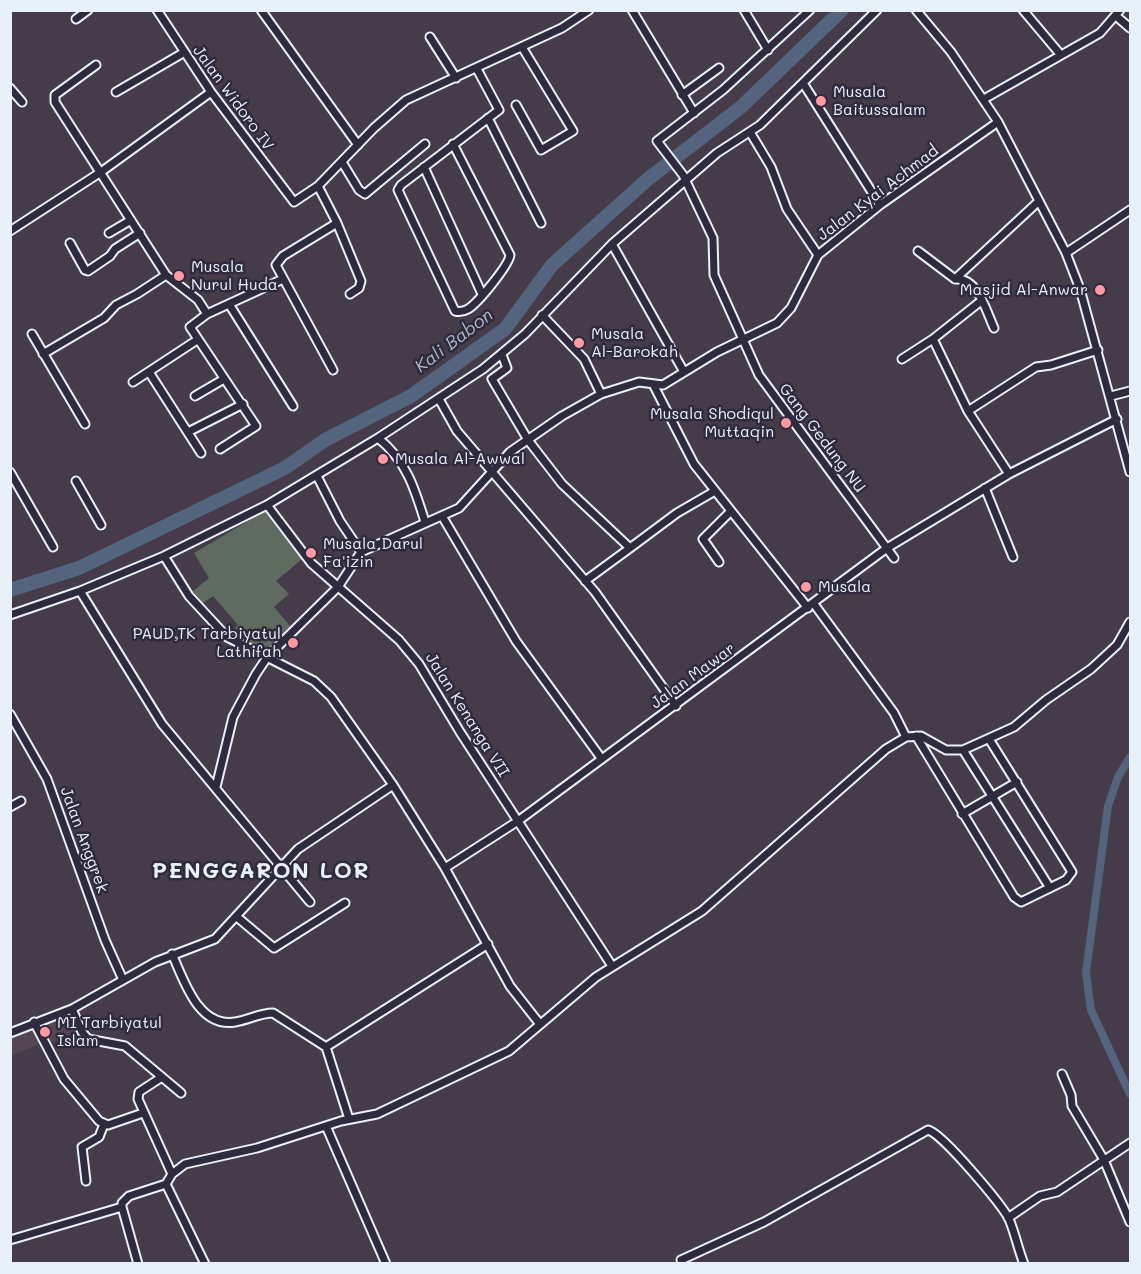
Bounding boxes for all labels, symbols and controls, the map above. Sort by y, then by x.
street label: Jalan Widoro IV [188,42,278,154]
place label: Musala Baitussalam [833,82,926,120]
marker: Musala Baitussalam [814,94,828,108]
street label: Jalan Kyai Achmad [813,141,943,245]
place label: Musala Nurul Huda [191,257,278,295]
marker: Musala Nurul Huda [172,269,186,283]
place label: Masjid Al-Anwar [960,280,1088,300]
marker: Masjid Al-Anwar [1093,283,1107,297]
water label: Kali Babon [411,305,497,377]
place label: Musala Al-Barokah [591,324,678,362]
marker: Musala Al-Barokah [572,336,586,350]
street label: Gang Gedung NU [775,380,869,496]
place label: Musala Shodiqul Muttaqin [650,404,774,442]
marker: Musala Shodiqul Muttaqin [779,416,793,430]
place label: Musala Al-Awwal [395,449,525,469]
marker: Musala Al-Awwal [376,452,390,466]
place label: Musala Darul Fa'izin [323,534,423,572]
marker: Musala Darul Fa'izin [304,546,318,560]
place label: Musala [818,577,871,597]
marker: Musala [799,580,813,594]
place label: PAUD,TK Tarbiyatul Lathifah [133,624,281,662]
marker: PAUD,TK Tarbiyatul Lathifah [286,636,300,650]
street label: Jalan Mawar [647,639,739,713]
street label: Jalan Kenanga VII [421,649,513,781]
street label: Jalan Anggrek [56,784,112,896]
district label: PENGGARON LOR [152,858,370,884]
place label: MI Tarbiyatul Islam [57,1013,162,1051]
marker: MI Tarbiyatul Islam [38,1025,52,1039]

